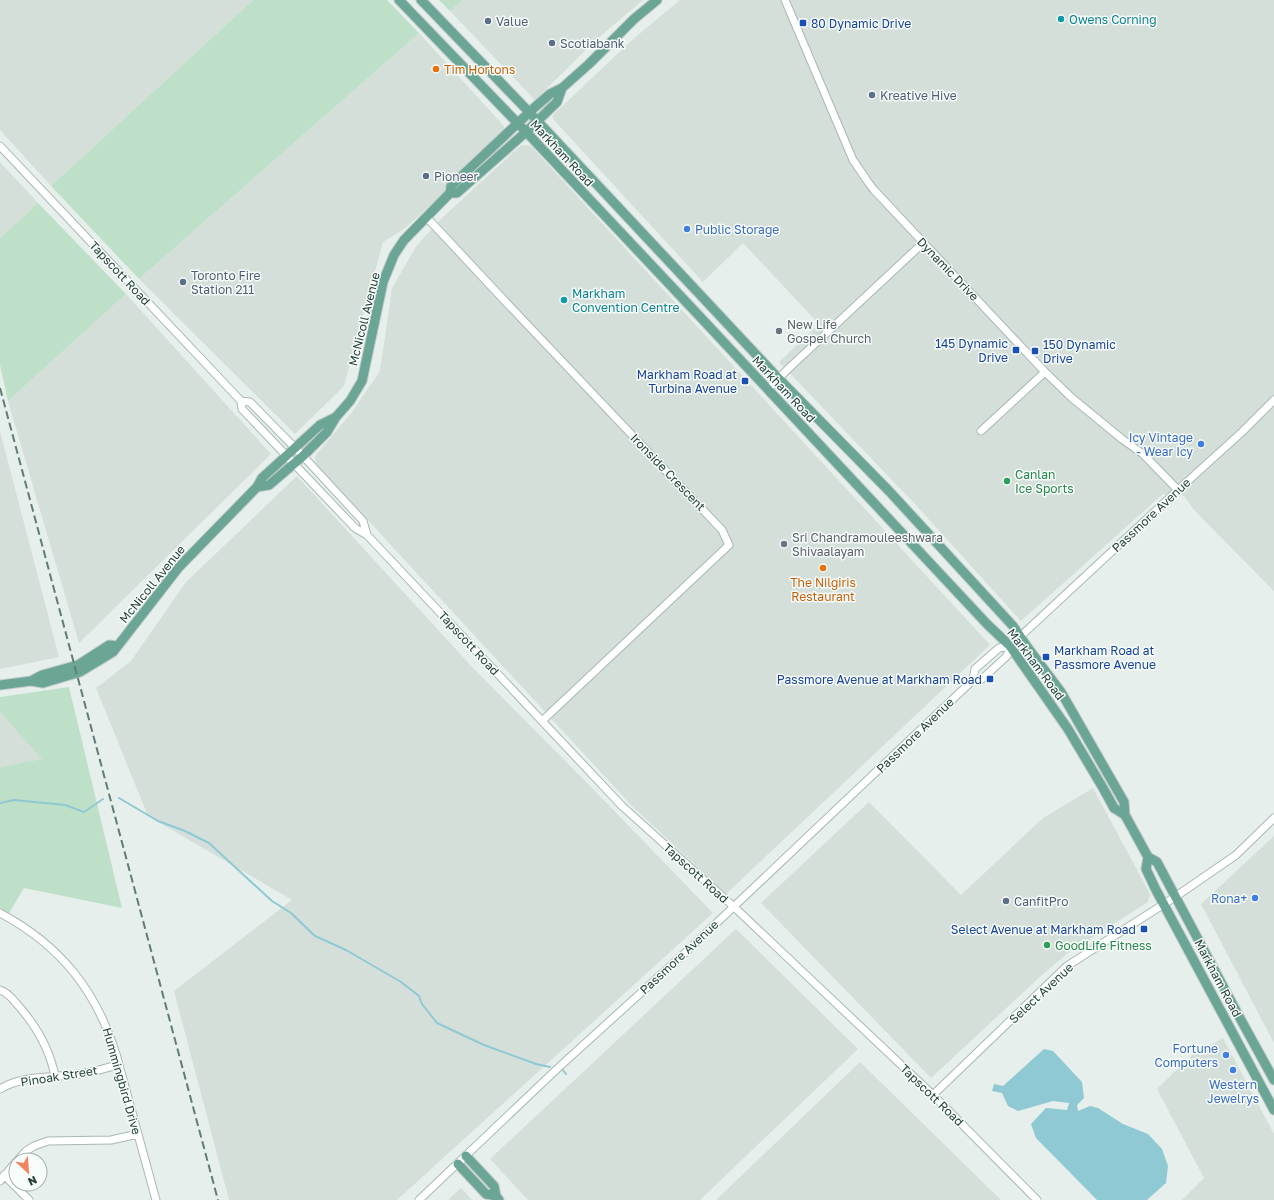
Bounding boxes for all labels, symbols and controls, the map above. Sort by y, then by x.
place label: Owens Corning [1069,12,1157,27]
place label: Value [496,14,528,29]
marker: Owens Corning [1056,14,1066,24]
marker: Value [483,16,493,26]
place label: 80 Dynamic Drive [811,16,911,31]
marker: 80 Dynamic Drive [798,18,808,28]
place label: Scotiabank [560,36,625,51]
marker: Scotiabank [547,38,557,48]
place label: Tim Hortons [444,62,515,77]
marker: Tim Hortons [431,64,441,74]
place label: Kreative Hive [880,88,957,103]
marker: Kreative Hive [867,90,877,100]
street label: Markham Road [527,117,597,189]
place label: Pioneer [434,169,479,184]
marker: Pioneer [421,171,431,181]
place label: Public Storage [695,222,779,237]
marker: Public Storage [682,224,692,234]
street label: Dynamic Drive [914,234,982,304]
street label: Tapscott Road [86,238,154,308]
place label: Toronto Fire Station 211 [191,268,260,297]
street label: McNicoll Avenue [345,271,383,367]
marker: Toronto Fire Station 211 [178,277,188,287]
place label: Markham Convention Centre [572,286,680,315]
marker: Markham Convention Centre [559,295,569,305]
place label: New Life Gospel Church [787,317,871,346]
marker: New Life Gospel Church [774,326,784,336]
place label: 145 Dynamic Drive [935,336,1008,365]
place label: 150 Dynamic Drive [1043,337,1116,366]
marker: 145 Dynamic Drive [1011,345,1021,355]
marker: 150 Dynamic Drive [1030,346,1040,356]
street label: Markham Road [749,353,819,425]
place label: Markham Road at Turbina Avenue [637,367,737,396]
marker: Markham Road at Turbina Avenue [740,376,750,386]
street label: Ironside Crescent [627,430,709,514]
place label: Icy Vintage - Wear Icy [1129,430,1193,459]
marker: Icy Vintage - Wear Icy [1196,439,1206,449]
place label: Canlan Ice Sports [1015,467,1074,496]
street label: Passmore Avenue [1109,475,1193,555]
marker: Canlan Ice Sports [1002,476,1012,486]
place label: Sri Chandramouleeshwara Shivaalayam [792,530,943,559]
marker: Sri Chandramouleeshwara Shivaalayam [779,539,789,549]
street label: McNicoll Avenue [116,542,188,626]
marker: The Nilgiris Restaurant [818,563,828,573]
place label: The Nilgiris Restaurant [790,575,856,604]
street label: Tapscott Road [435,608,503,678]
street label: Markham Road [1004,625,1068,703]
place label: Markham Road at Passmore Avenue [1054,643,1156,672]
marker: Markham Road at Passmore Avenue [1041,652,1051,662]
place label: Passmore Avenue at Markham Road [777,672,982,687]
marker: Passmore Avenue at Markham Road [985,674,995,684]
street label: Passmore Avenue [873,694,957,776]
street label: Tapscott Road [660,840,732,906]
place label: Rona+ [1211,891,1247,906]
marker: Rona+ [1250,893,1260,903]
place label: CanfitPro [1014,894,1068,909]
marker: CanfitPro [1001,896,1011,906]
street label: Passmore Avenue [637,917,721,997]
place label: Select Avenue at Markham Road [951,922,1136,937]
marker: Select Avenue at Markham Road [1139,924,1149,934]
street label: Markham Road [1191,937,1245,1019]
place label: GoodLife Fitness [1055,938,1152,953]
marker: GoodLife Fitness [1042,940,1052,950]
street label: Select Avenue [1006,960,1076,1026]
street label: Hummingbird Drive [100,1026,144,1136]
place label: Fortune Computers [1155,1041,1218,1070]
marker: Fortune Computers [1221,1050,1231,1060]
street label: Tapscott Road [897,1061,967,1129]
street label: Pinoak Street [19,1062,99,1089]
marker: Western Jewelrys [1228,1065,1238,1075]
place label: Western Jewelrys [1207,1077,1259,1106]
north arrow [8,1152,48,1192]
text: N [26,1174,39,1189]

